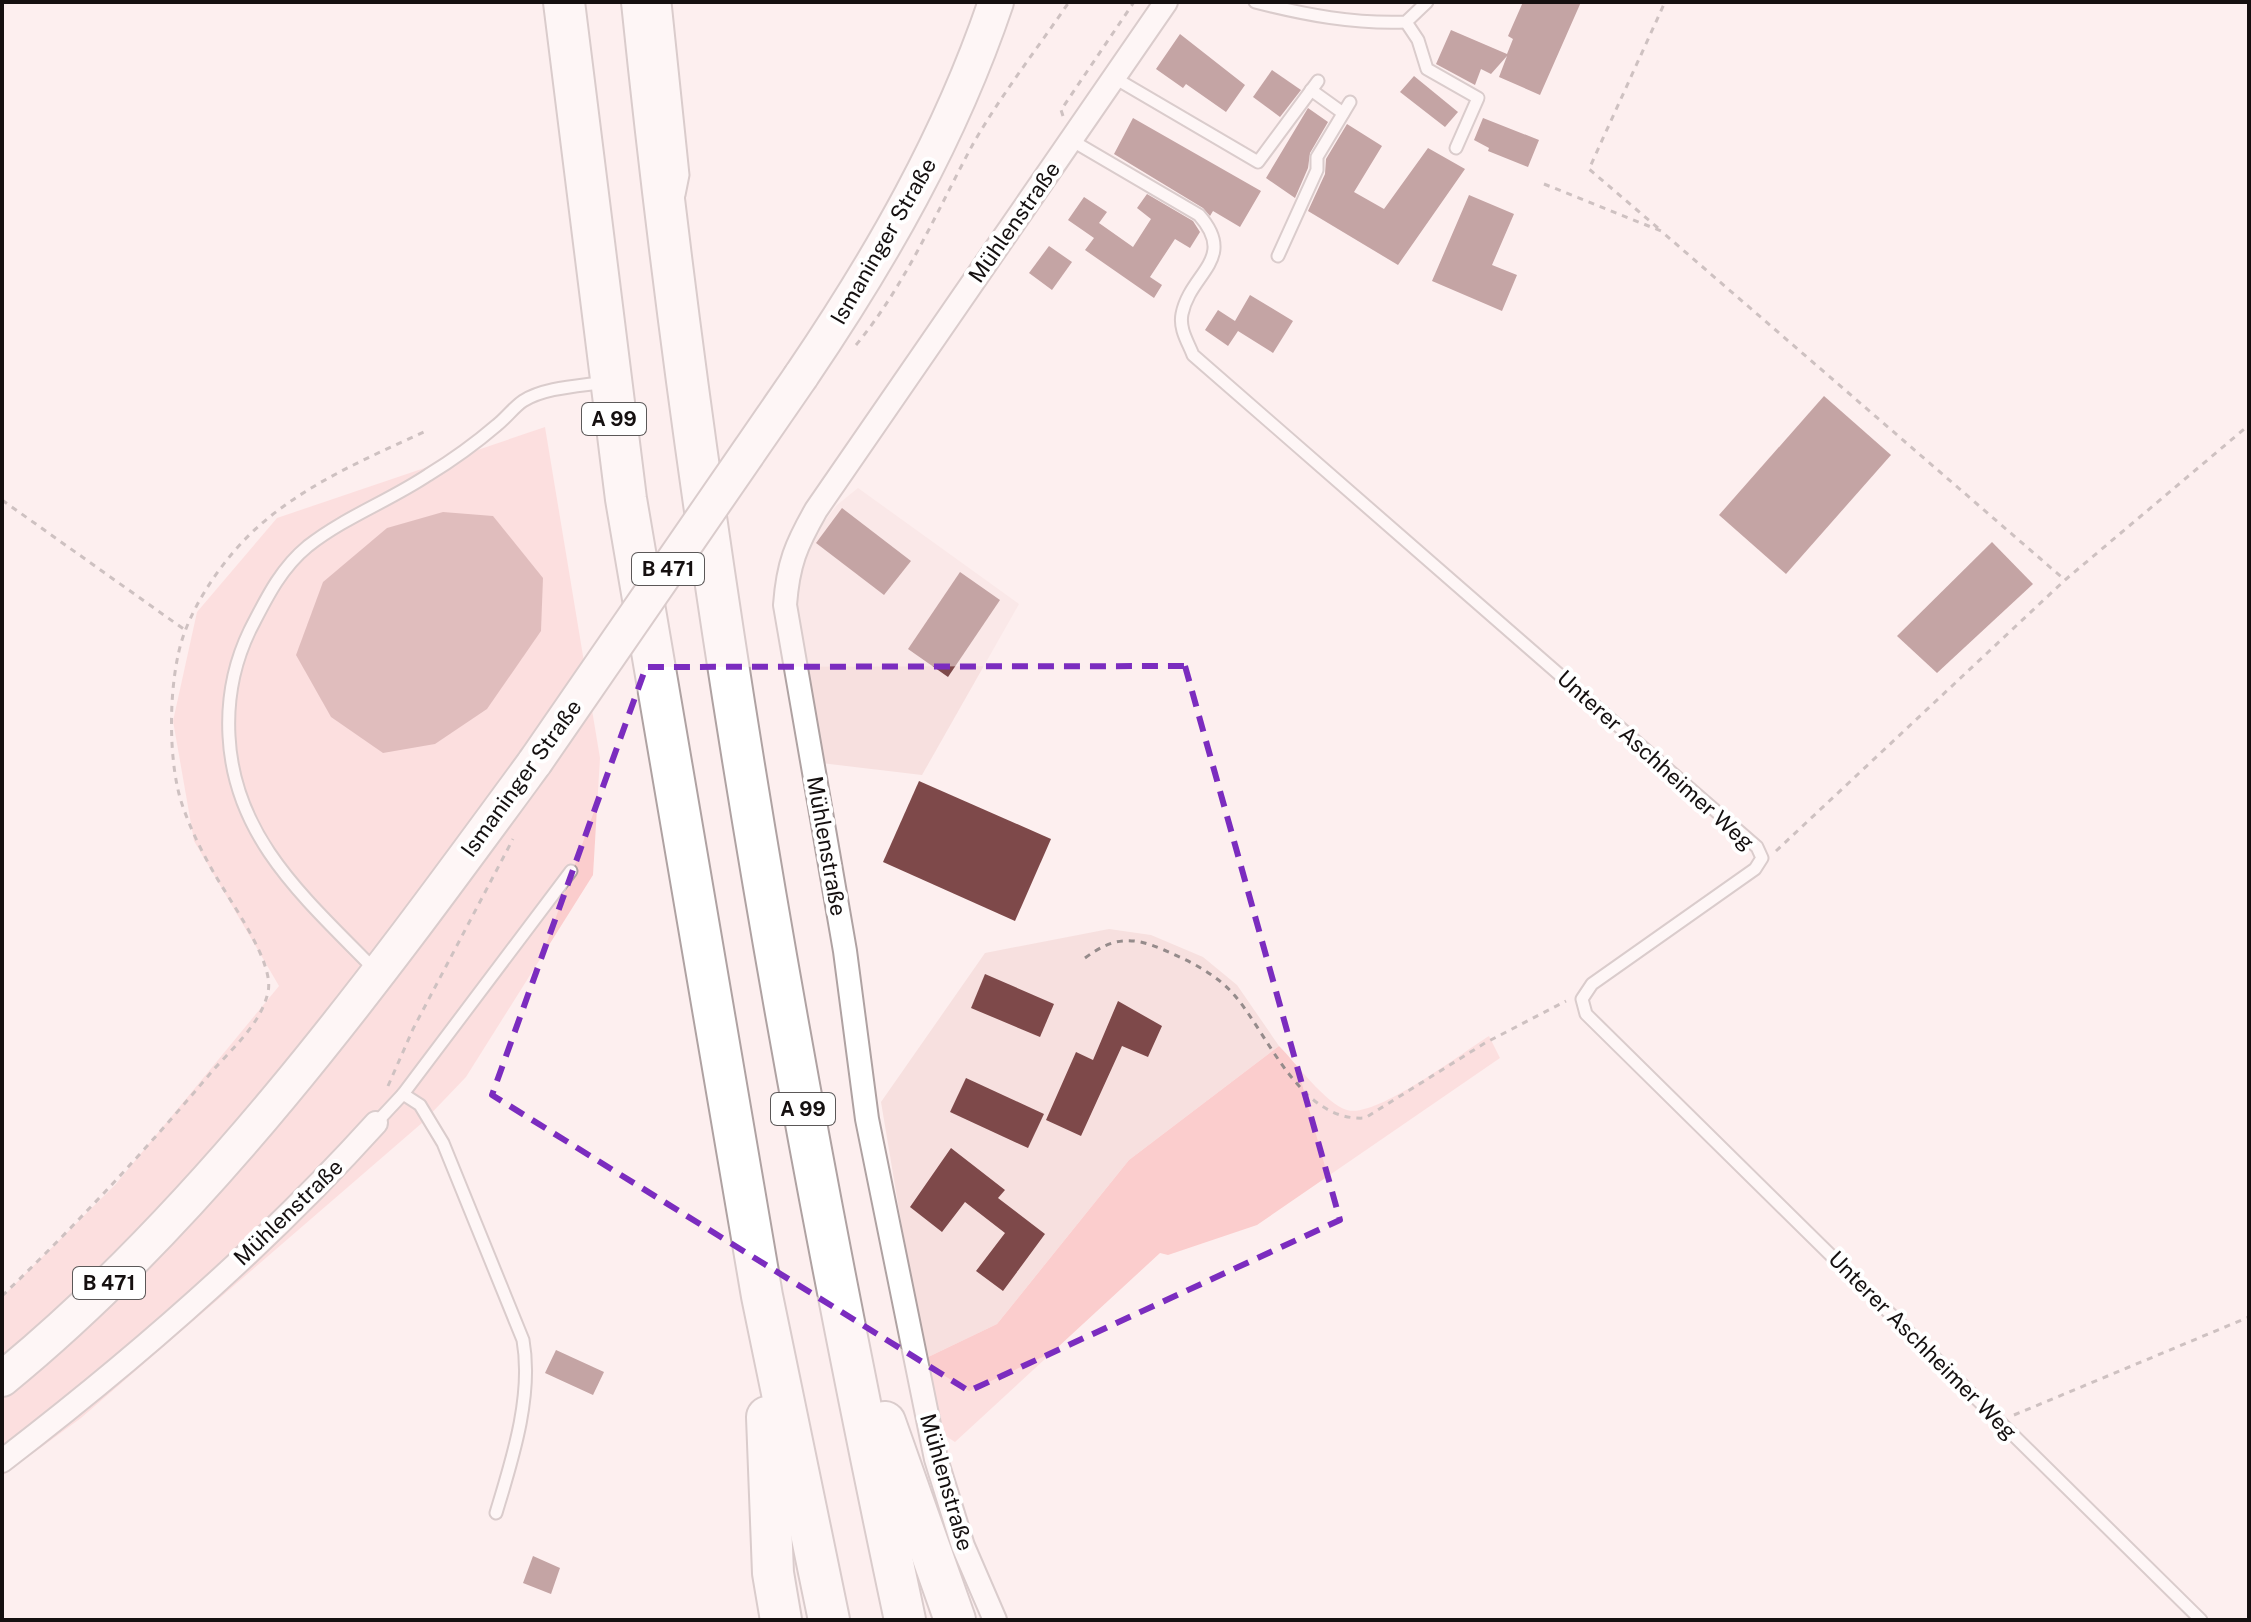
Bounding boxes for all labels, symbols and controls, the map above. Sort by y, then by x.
street label: Ismaninger Straße [825,153,941,329]
street label: Mühlenstraße [963,157,1065,287]
road number: A 99 [582,403,646,435]
road number: B 471 [632,553,704,585]
street label: Unterer Aschheimer Weg [1552,665,1760,855]
street label: Ismaninger Straße [455,694,587,862]
street label: Mühlenstraße [802,774,852,918]
road number: A 99 [771,1093,835,1125]
street label: Mühlenstraße [228,1154,348,1270]
street label: Unterer Aschheimer Weg [1823,1245,2023,1445]
road number: B 471 [73,1267,145,1299]
street label: Mühlenstraße [915,1410,979,1554]

